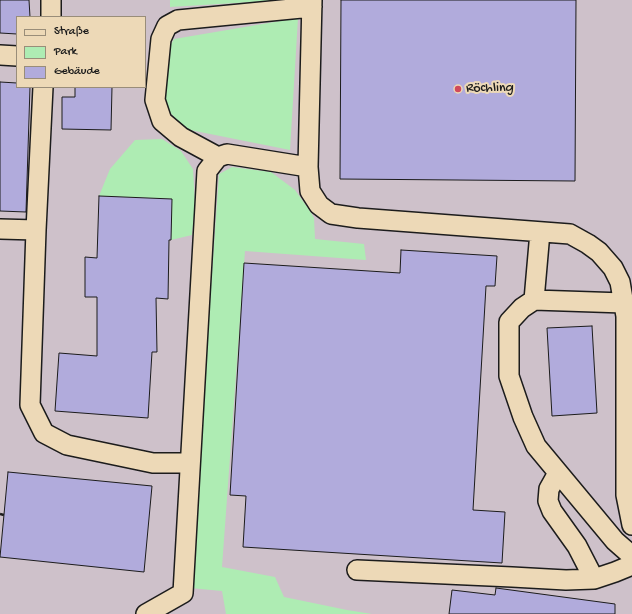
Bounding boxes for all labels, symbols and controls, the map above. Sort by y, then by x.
legend [16,16,146,88]
text: Straße [54,25,89,39]
text: Park [54,45,77,59]
text: Gebäude [54,65,100,79]
place label: Röchling [466,81,514,97]
marker: Röchling [453,84,463,94]

